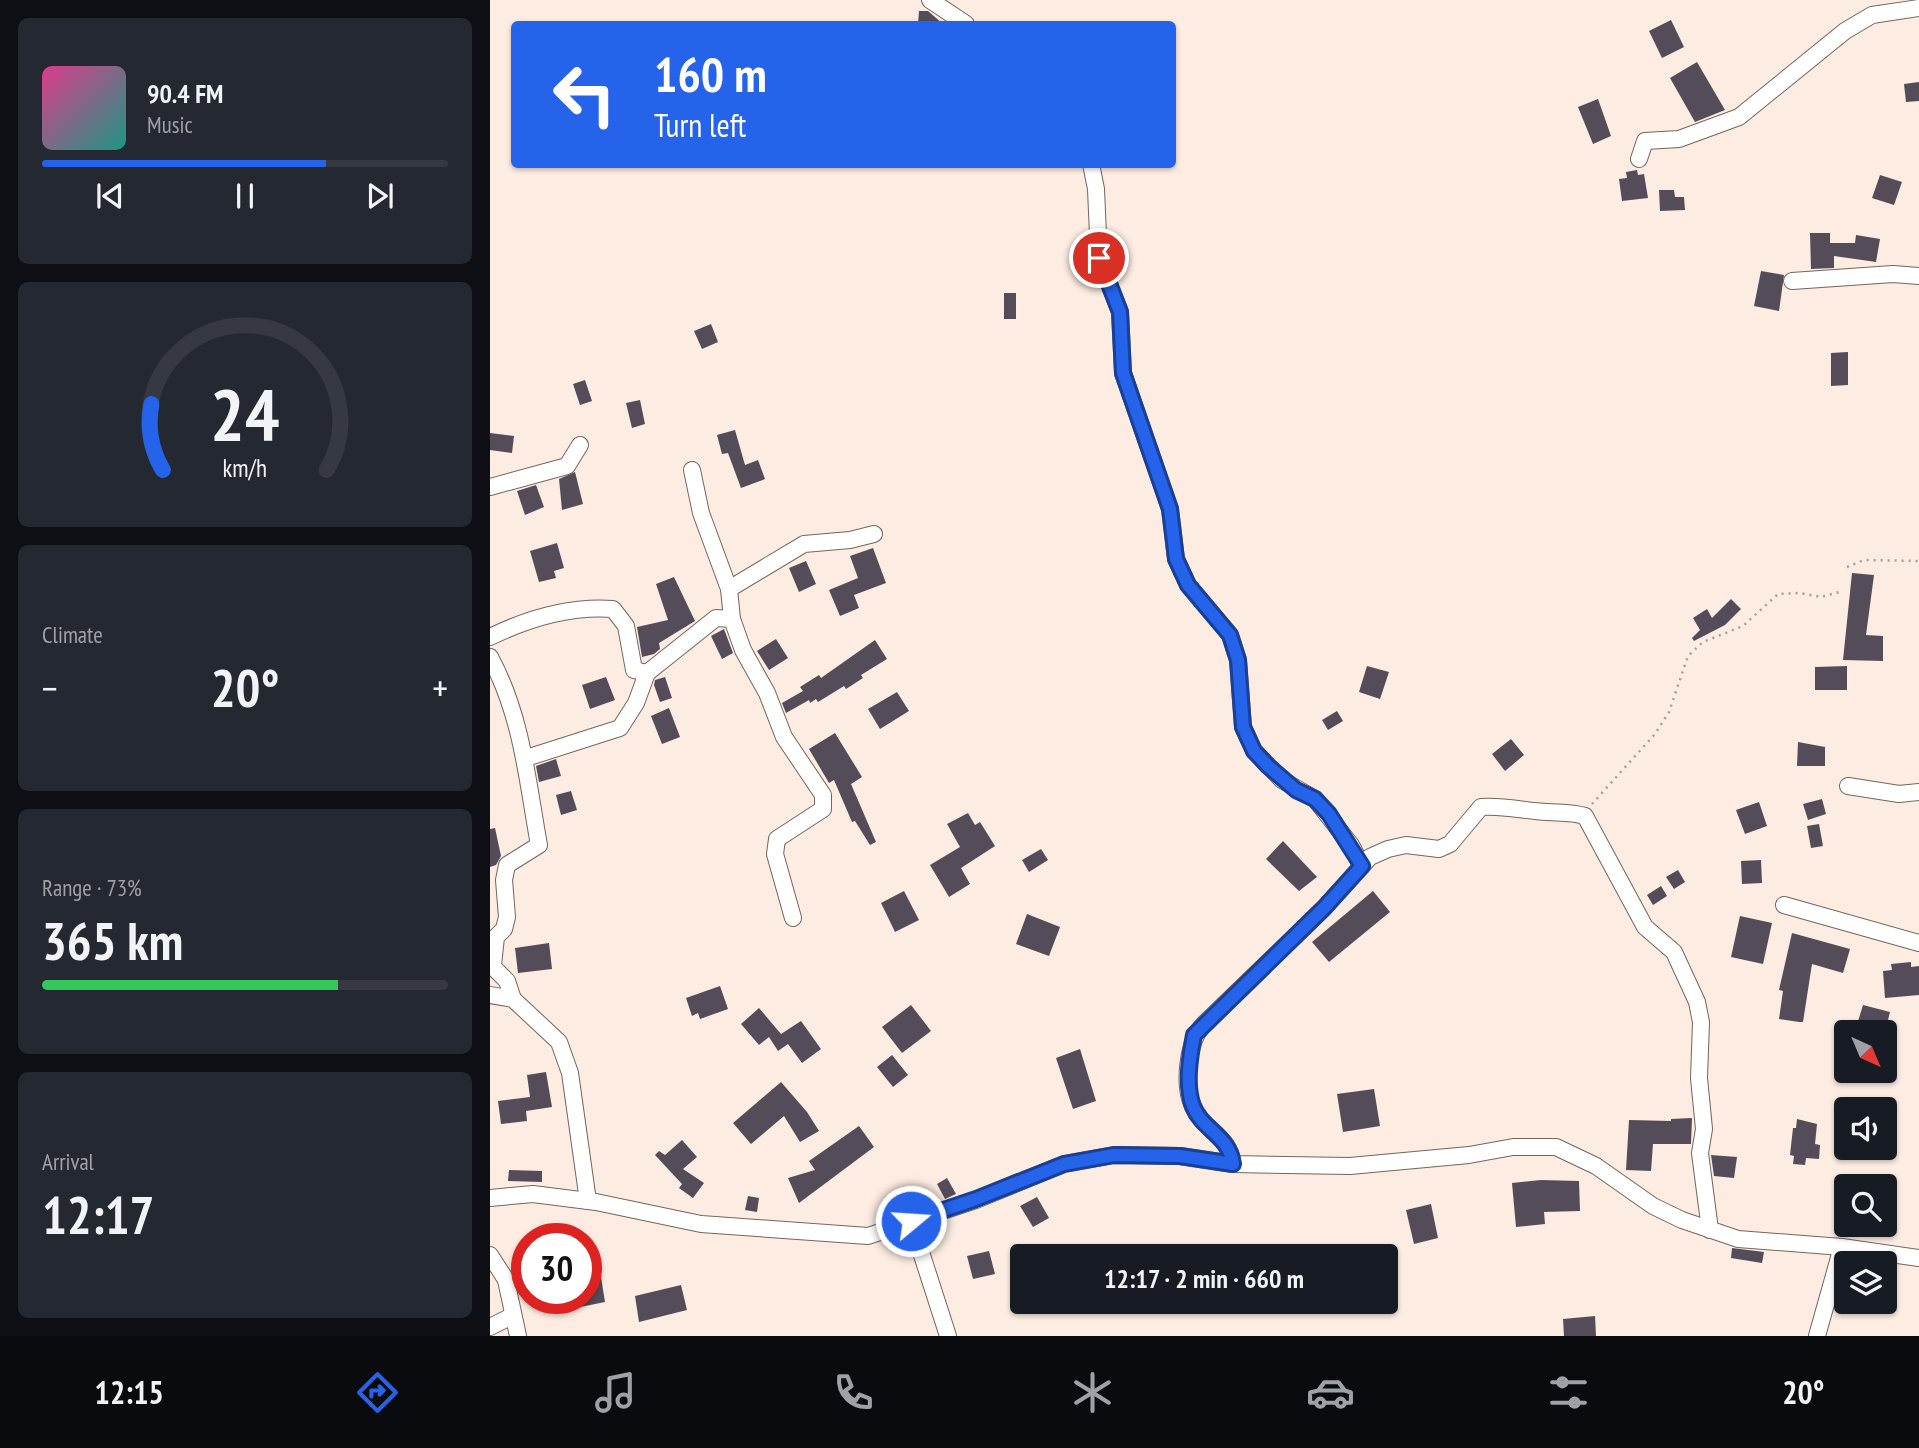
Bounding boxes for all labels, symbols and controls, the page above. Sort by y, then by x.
text: 160 m [654,42,767,106]
icon: left [539,49,630,140]
text: 90.4 FM [147,77,223,110]
text: Turn left [654,104,746,146]
text: Music [147,110,193,139]
icon: previous [91,177,129,215]
icon: pause [226,177,264,215]
icon: next [361,177,399,215]
pin [1069,228,1129,288]
icon: arrive [1080,239,1118,277]
text: 24 [210,367,280,461]
text: km/h [223,452,267,484]
text: Climate [42,620,103,649]
text: 20° [211,654,279,721]
text: − [42,663,58,712]
text: + [432,663,448,712]
text: Range · 73% [42,873,142,902]
text: 365 km [42,907,183,974]
north arrow [1834,1020,1897,1083]
map controls [1834,1020,1897,1314]
button: sound [1834,1097,1897,1160]
text: Arrival [42,1147,94,1176]
button: search [1834,1174,1897,1237]
text: 12:17 [42,1181,154,1248]
position arrow [874,1184,948,1258]
speed limit sign: 30 [511,1223,602,1314]
button: layers [1834,1251,1897,1314]
text: 12:17 · 2 min · 660 m [1104,1262,1304,1295]
icon: directions [353,1368,402,1417]
icon: music [591,1368,640,1417]
icon: phone [829,1368,878,1417]
icon: climate [1068,1368,1117,1417]
icon: car [1306,1368,1355,1417]
icon: filters [1544,1368,1593,1417]
text: 12:15 [95,1371,164,1413]
text: 20° [1782,1371,1824,1413]

